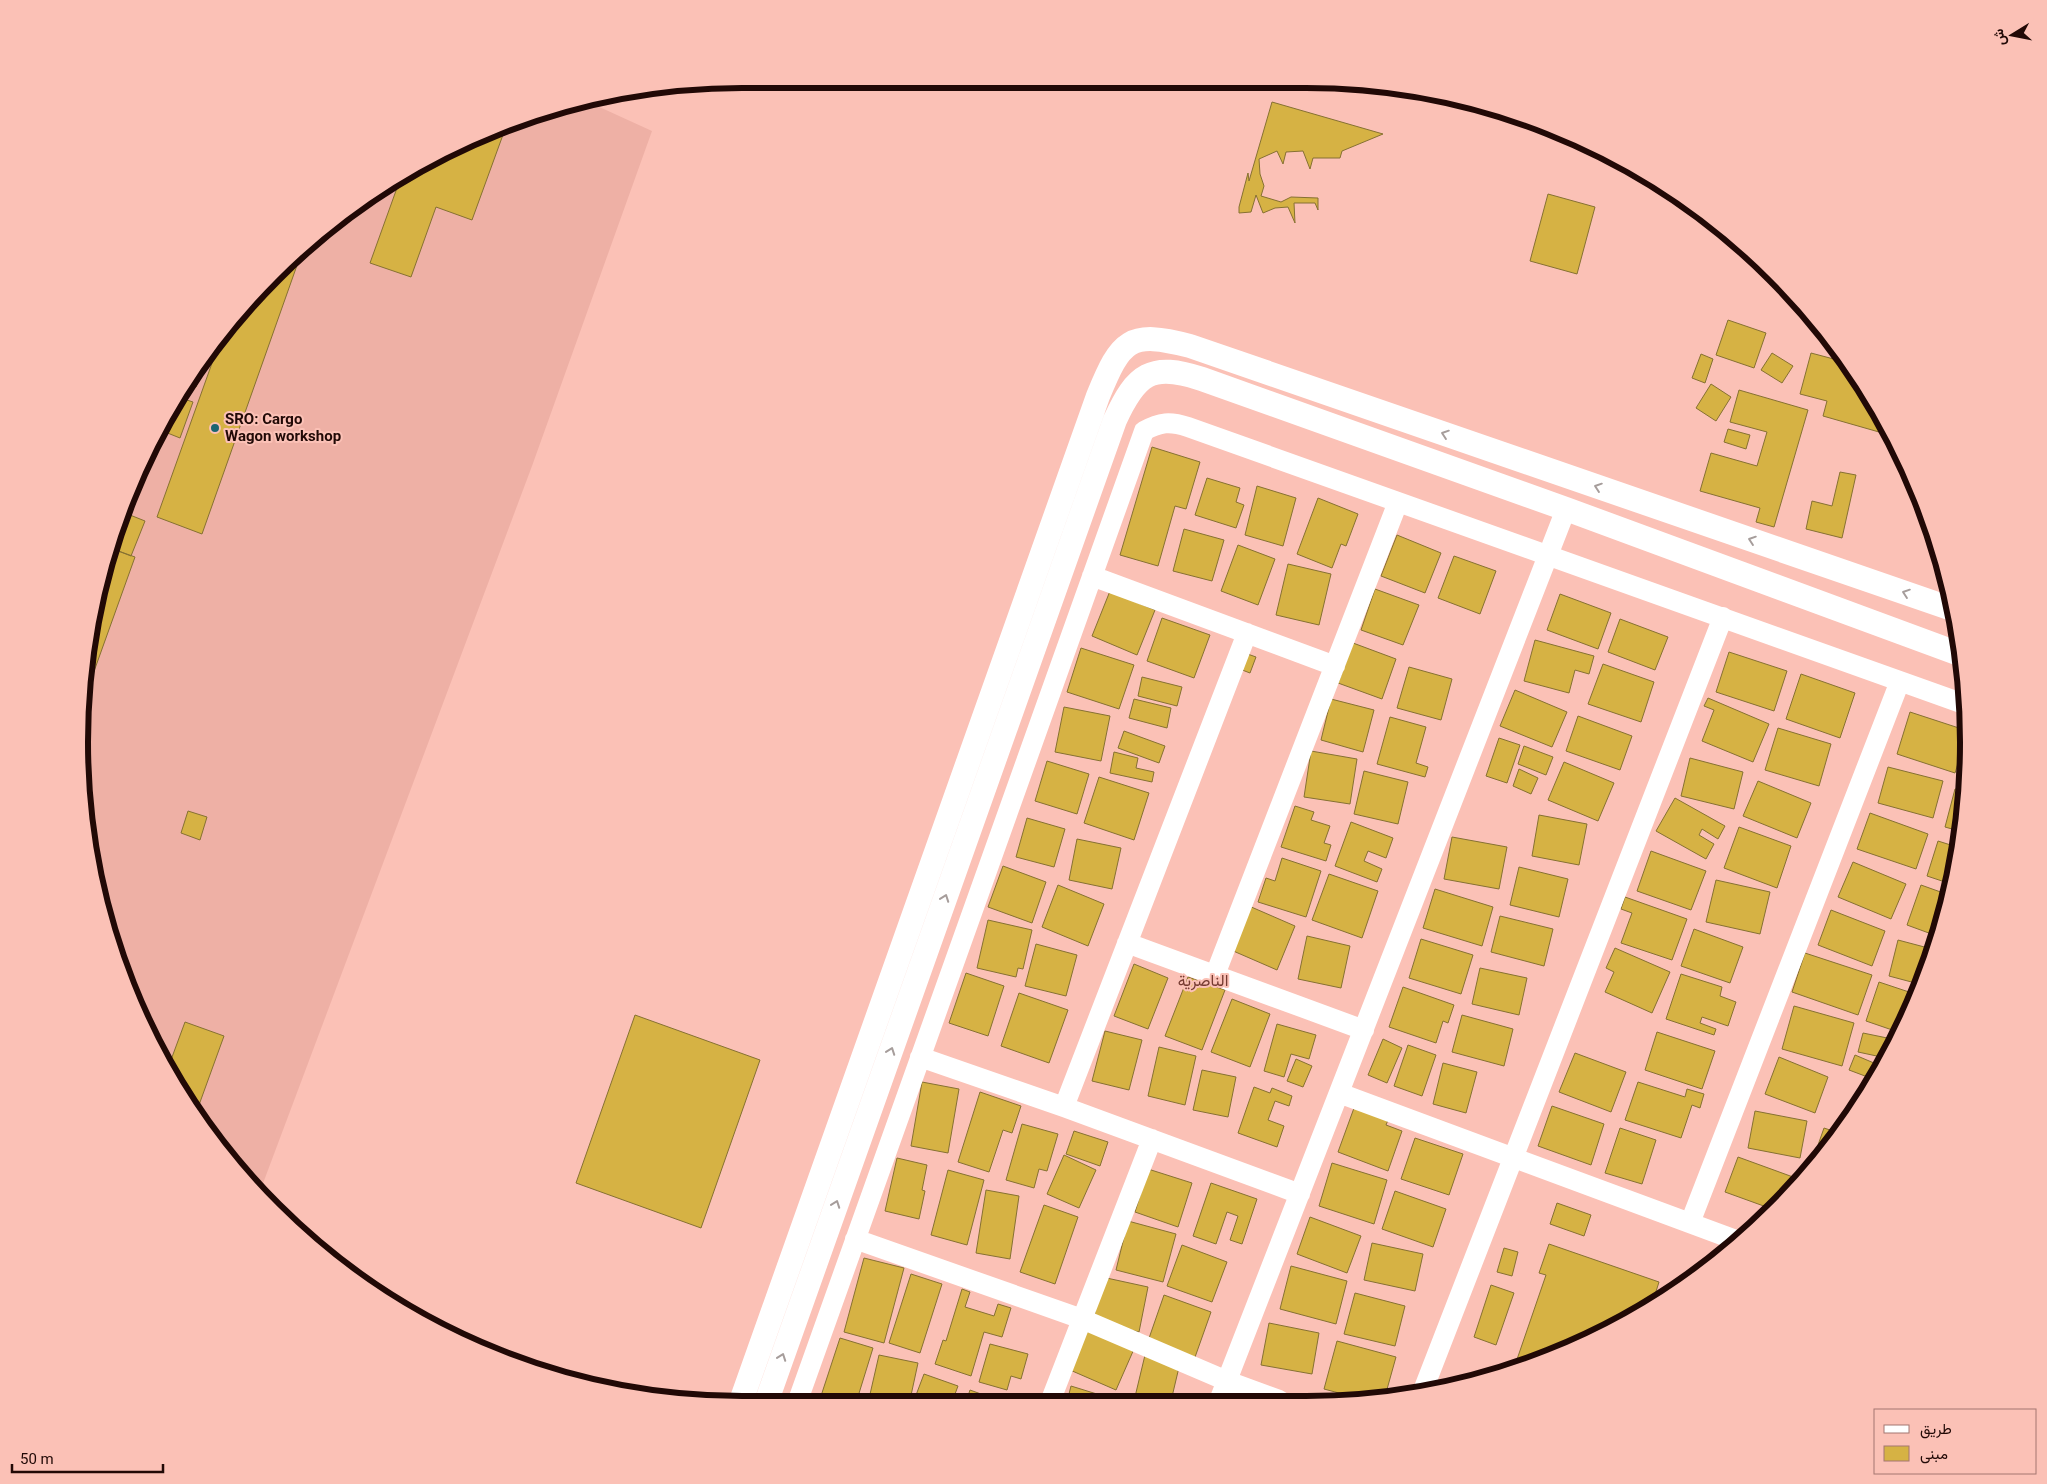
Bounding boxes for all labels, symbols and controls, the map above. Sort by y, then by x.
north arrow [1987,10,2037,60]
text: ش [1990,27,2010,47]
place label: SRO: Cargo Wagon workshop [225,410,341,445]
marker: SRO: Cargo Wagon workshop [209,422,221,434]
one-way arrow [1441,430,1450,440]
one-way arrow [1595,483,1603,493]
one-way arrow [1748,536,1757,546]
one-way arrow [1902,589,1910,599]
one-way arrow [939,894,949,903]
district label: الناصرية [1178,971,1228,991]
one-way arrow [885,1047,895,1056]
one-way arrow [831,1201,841,1209]
one-way arrow [776,1354,786,1362]
legend [1874,1409,2037,1474]
text: طريق [1920,1420,1952,1439]
scale bar [12,1442,164,1474]
text: مبنى [1920,1445,1948,1464]
text: 50 m [20,1450,54,1468]

